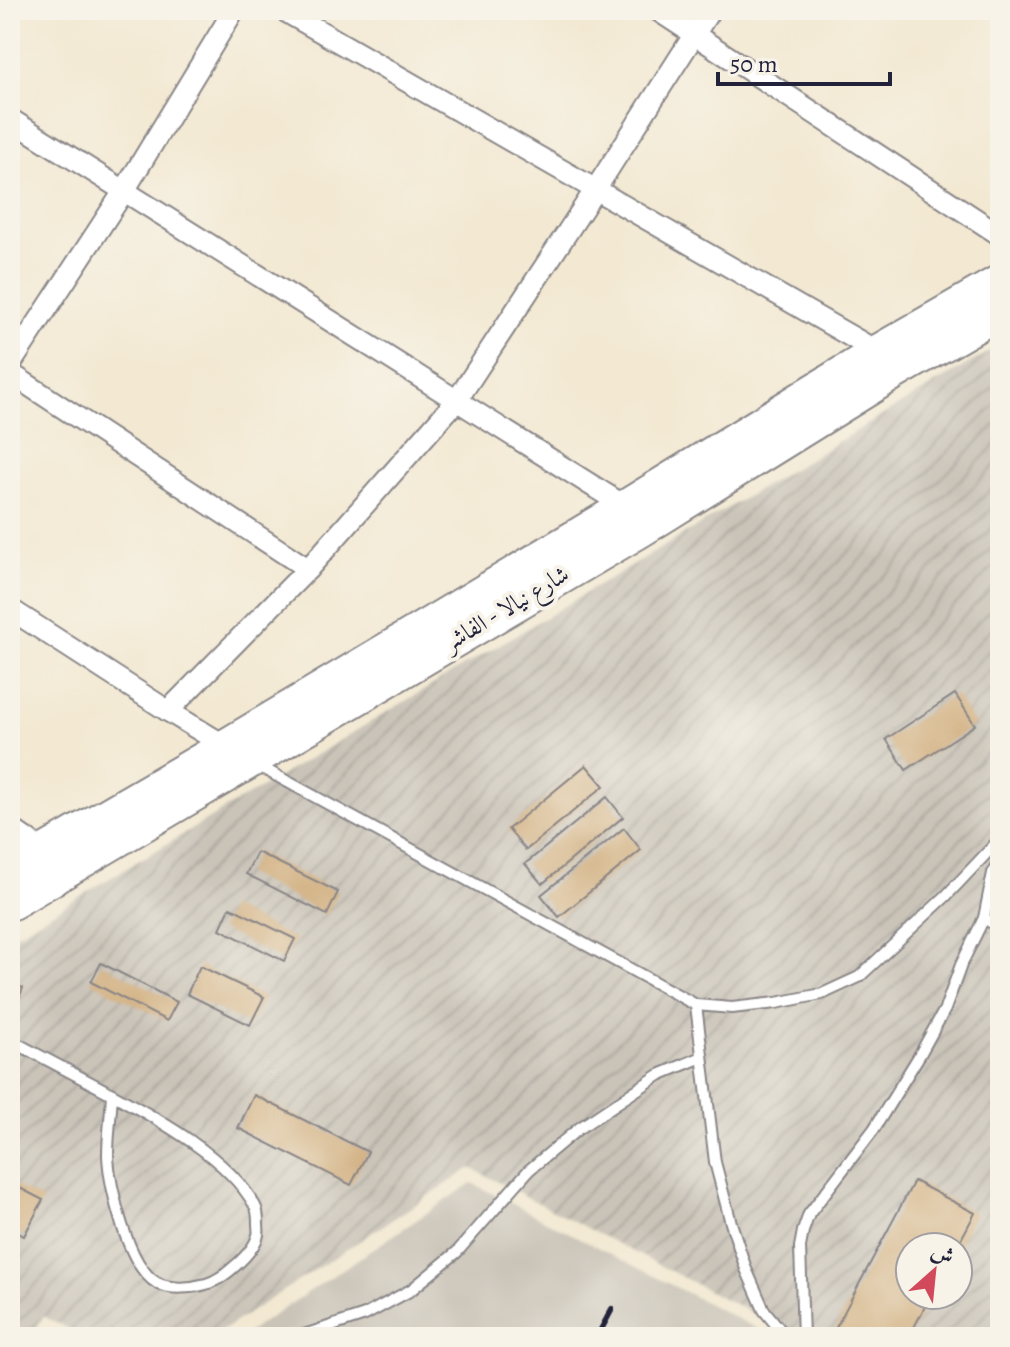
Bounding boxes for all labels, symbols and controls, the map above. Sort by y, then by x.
scale bar [718,36,890,86]
text: 50 m [730,48,778,80]
street label: شارع نيالا - الفاشر [435,558,577,663]
north arrow [894,1231,974,1311]
text: ش [926,1236,959,1272]

